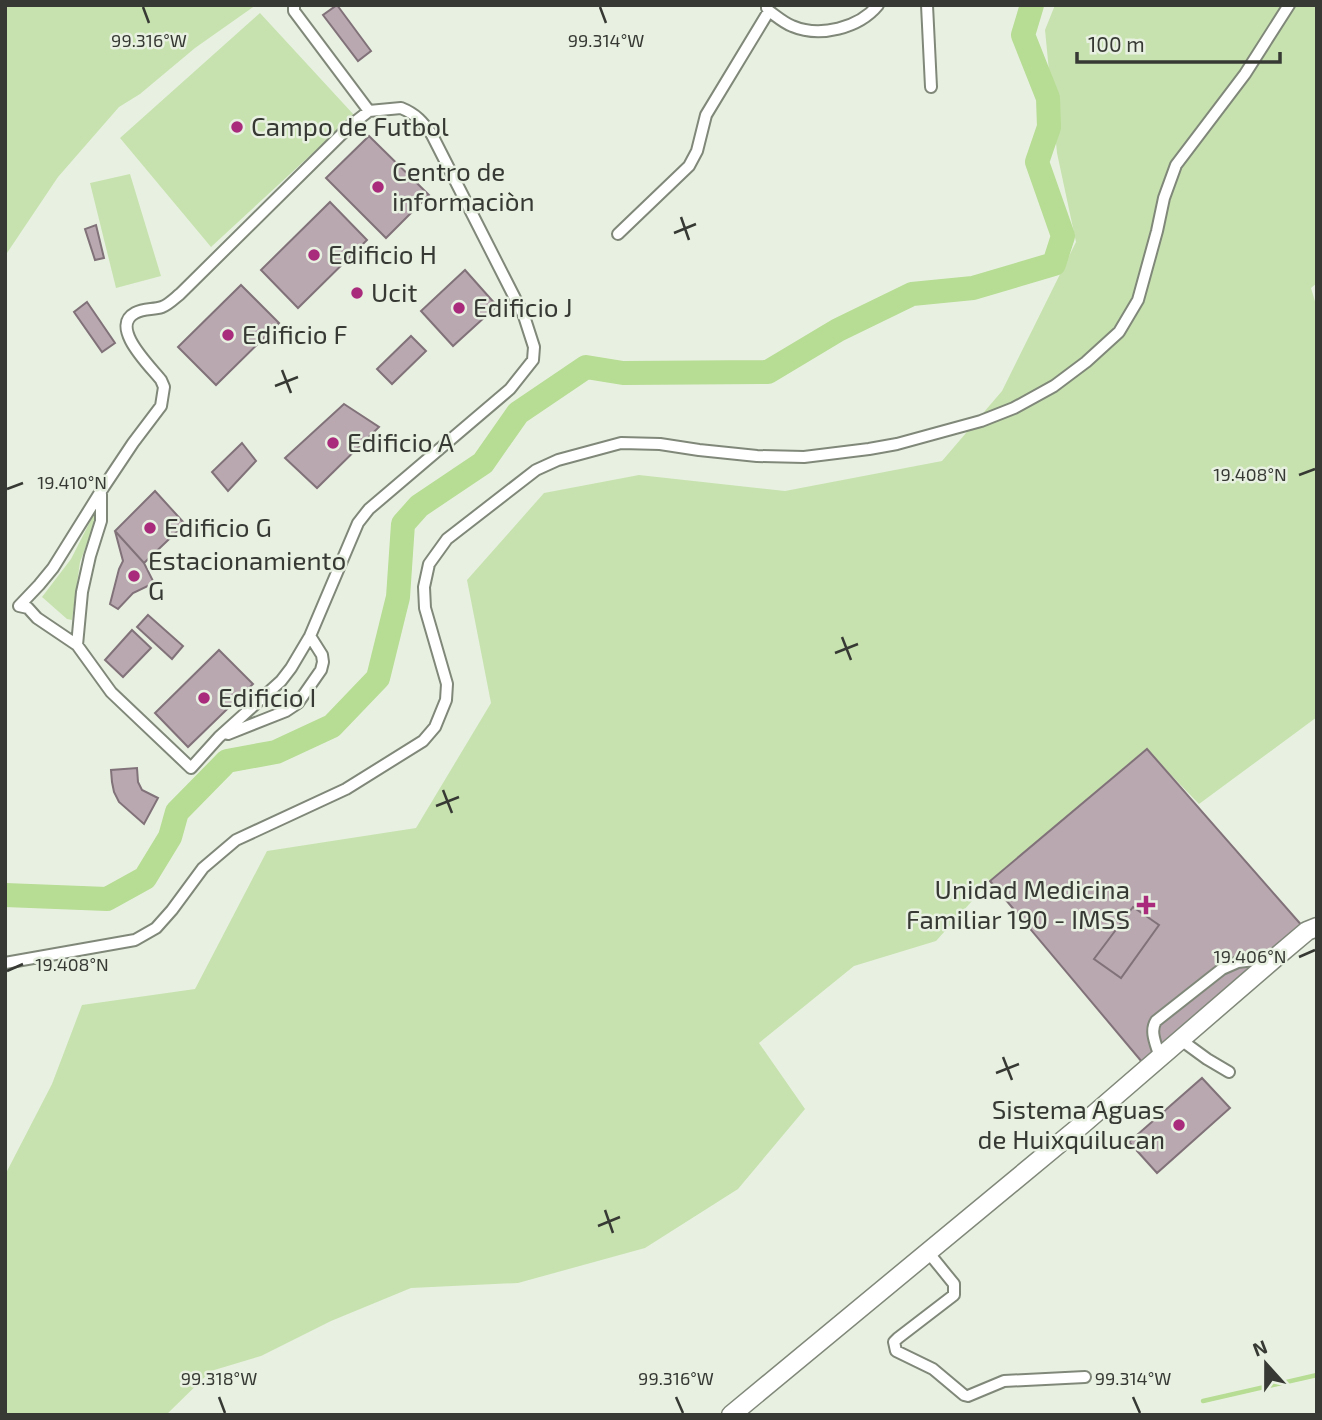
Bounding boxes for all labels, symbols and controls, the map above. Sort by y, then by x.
scale bar [1077,21,1280,65]
text: 99.316°W [111,29,187,51]
text: 99.314°W [568,29,644,51]
text: 100 m [1088,31,1145,56]
place label: Campo de Futbol [251,110,449,141]
marker: Campo de Futbol [229,119,245,135]
place label: Centro de informaciòn [392,155,535,216]
marker: Centro de informaciòn [370,179,386,195]
place label: Edificio H [328,238,437,269]
marker: Edificio H [306,247,322,263]
place label: Ucit [371,276,417,307]
marker: Ucit [349,285,365,301]
place label: Edificio J [473,291,573,322]
marker: Edificio J [451,300,467,316]
place label: Edificio F [242,318,347,349]
marker: Edificio F [220,327,236,343]
place label: Edificio A [347,426,454,457]
marker: Edificio A [325,435,341,451]
text: 19.408°N [1213,463,1287,485]
text: 19.410°N [37,471,107,493]
place label: Edificio G [164,511,272,542]
marker: Edificio G [142,520,158,536]
place label: Estacionamiento G [148,544,346,605]
marker: Estacionamiento G [126,568,142,584]
place label: Edificio I [218,681,316,712]
marker: Edificio I [196,690,212,706]
place label: Unidad Medicina Familiar 190 - IMSS [906,873,1130,934]
marker: Unidad Medicina Familiar 190 - IMSS [1136,895,1156,915]
text: 19.406°N [1214,945,1286,967]
text: 19.408°N [35,953,109,975]
place label: Sistema Aguas de Huixquilucan [977,1093,1165,1154]
marker: Sistema Aguas de Huixquilucan [1171,1117,1187,1133]
north arrow [1231,1329,1301,1399]
text: N [1249,1334,1270,1361]
text: 99.318°W [181,1367,257,1389]
text: 99.316°W [638,1367,714,1389]
text: 99.314°W [1095,1367,1171,1389]

